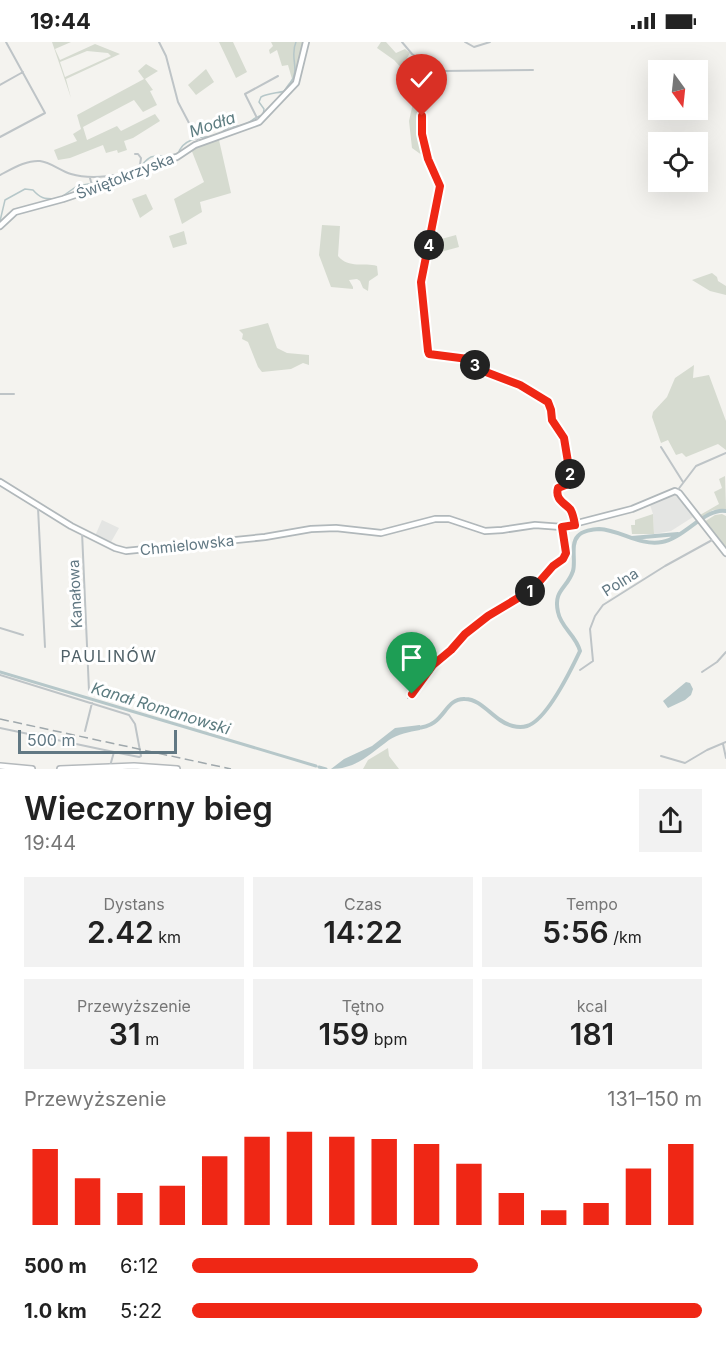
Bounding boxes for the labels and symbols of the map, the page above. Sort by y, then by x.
pin [396,54,447,116]
north arrow [648,60,708,120]
water label: Modła [186,107,238,141]
street label: Świętokrzyska [73,149,177,203]
pin: 4 [414,230,444,260]
pin: 3 [460,350,490,380]
pin: 2 [555,459,585,489]
street label: Chmielowska [139,531,235,559]
street label: Kanałowa [64,559,86,629]
street label: Polna [598,563,642,601]
pin: 1 [515,576,545,606]
pin [386,632,437,694]
district label: PAULINÓW [60,646,158,666]
water label: Kanał Romanowski [89,677,234,739]
scale bar [18,727,177,754]

